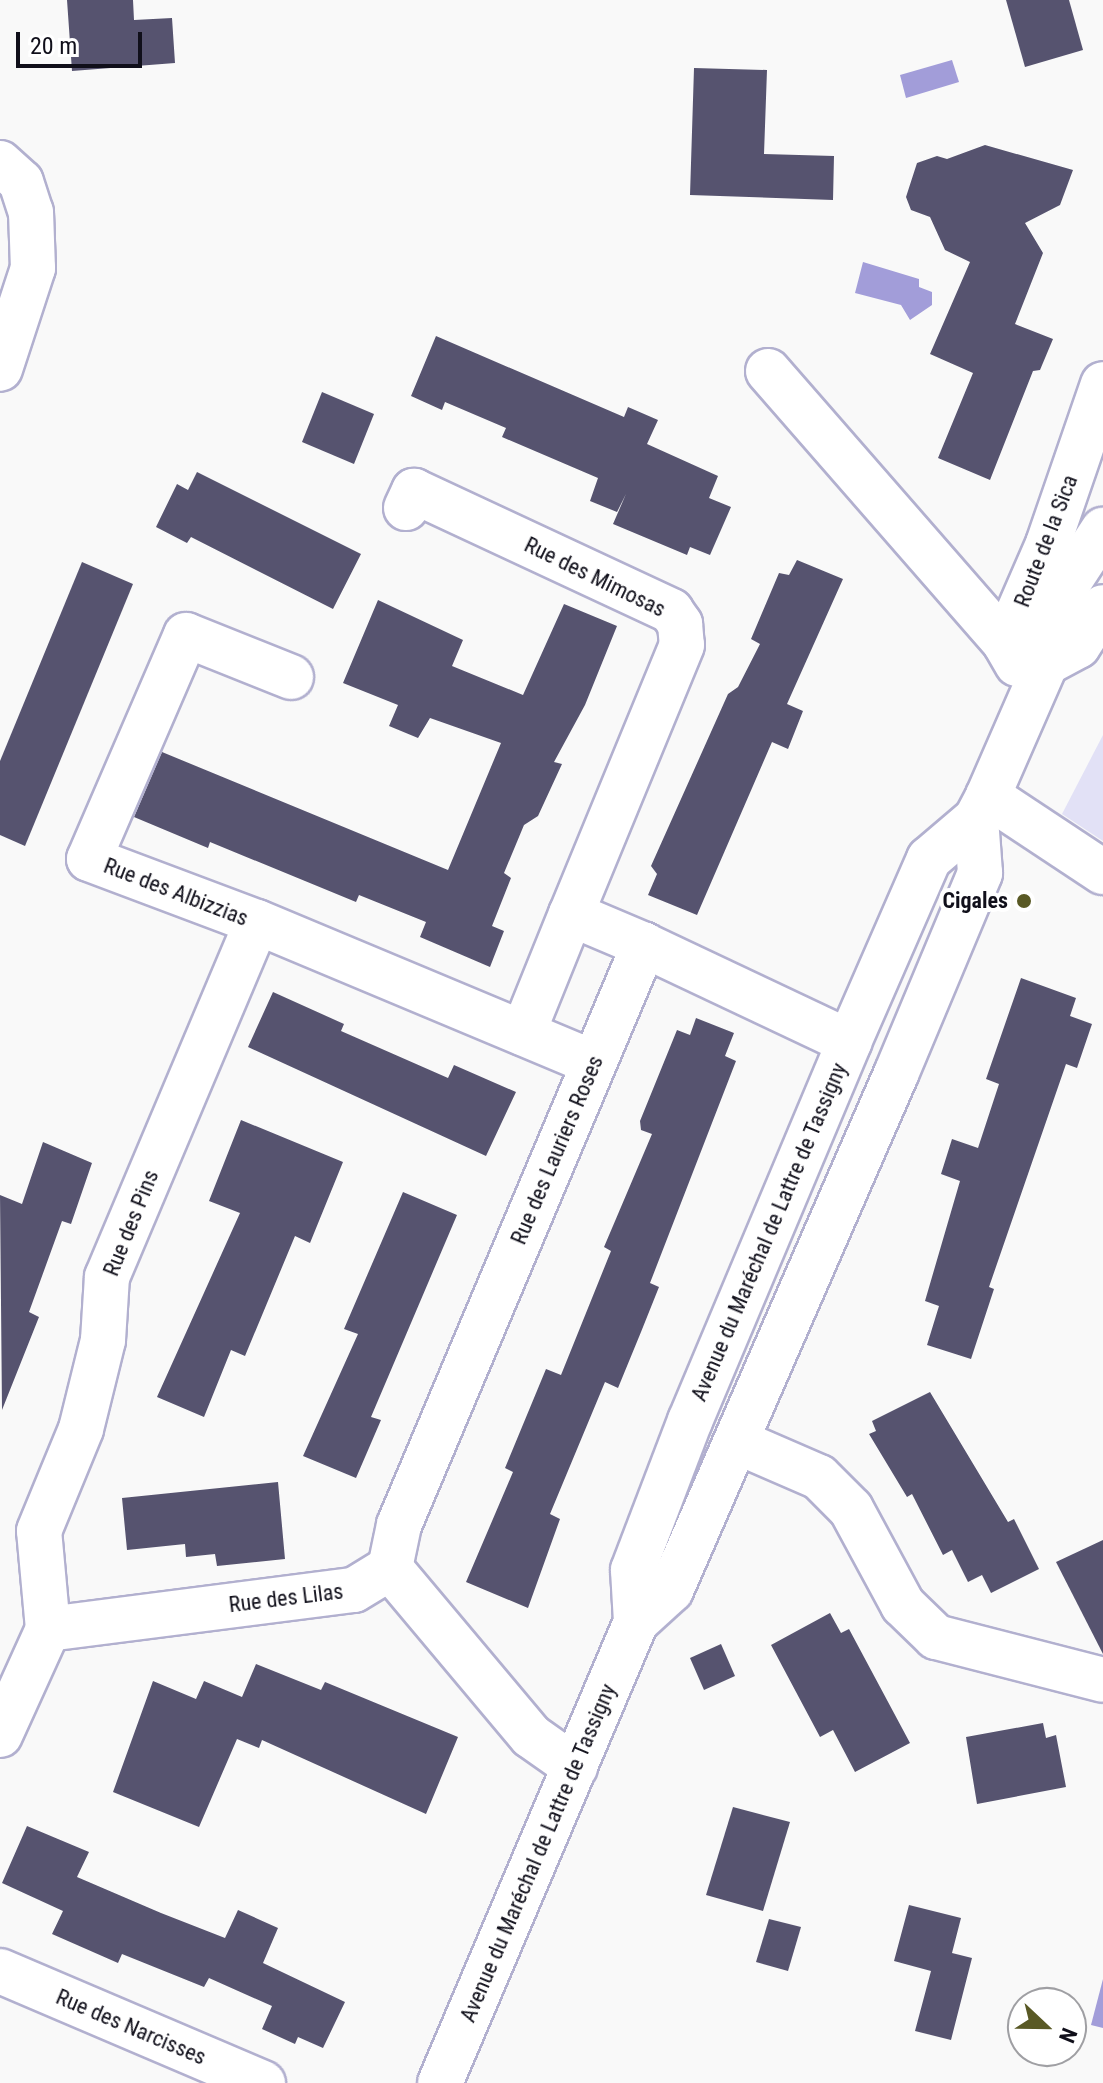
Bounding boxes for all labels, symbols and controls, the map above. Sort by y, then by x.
scale bar [20,16,146,66]
text: 20 m [30,32,77,60]
street label: Route de la Sica [1009,471,1083,611]
street label: Rue des Mimosas [520,531,670,623]
street label: Rue des Albizzias [100,852,252,932]
place label: Cigales [942,888,1008,914]
marker: Cigales [1015,892,1033,910]
street label: Rue des Lauriers Roses [505,1052,609,1248]
street label: Avenue du Maréchal de Lattre de Tassigny [685,1059,853,1405]
street label: Rue des Pins [98,1166,164,1280]
street label: Rue des Lilas [227,1578,345,1618]
street label: Avenue du Maréchal de Lattre de Tassigny [454,1680,622,2026]
street label: Rue des Narcisses [52,1984,210,2070]
north arrow [1007,1987,1087,2067]
text: N [1054,2024,1082,2046]

